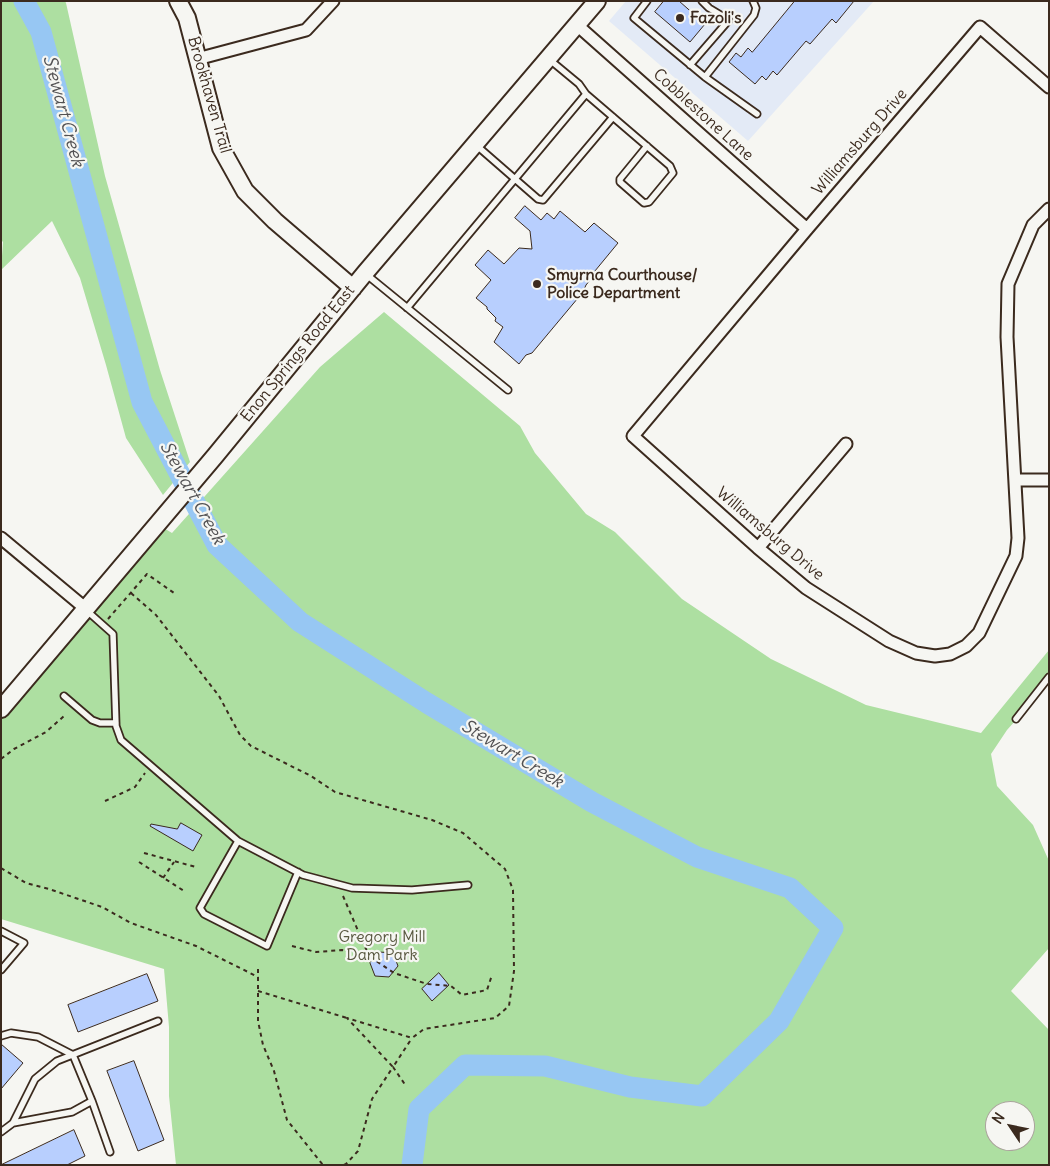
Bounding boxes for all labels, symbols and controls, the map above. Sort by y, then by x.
place label: Fazoli's [690,8,741,28]
marker: Fazoli's [674,12,686,24]
street label: Brookhaven Trail [183,34,235,156]
water label: Stewart Creek [38,53,88,169]
street label: Cobblestone Lane [649,65,757,165]
street label: Williamsburg Drive [809,85,911,199]
place label: Smyrna Courthouse/ Police Department [547,265,698,303]
marker: Smyrna Courthouse/ Police Department [531,278,543,290]
street label: Enon Springs Road East [237,282,359,426]
water label: Stewart Creek [155,438,229,548]
street label: Williamsburg Drive [712,483,828,585]
water label: Stewart Creek [457,715,567,793]
park label: Gregory Mill Dam Park [338,927,426,965]
north arrow [985,1101,1035,1151]
text: N [988,1109,1009,1127]

